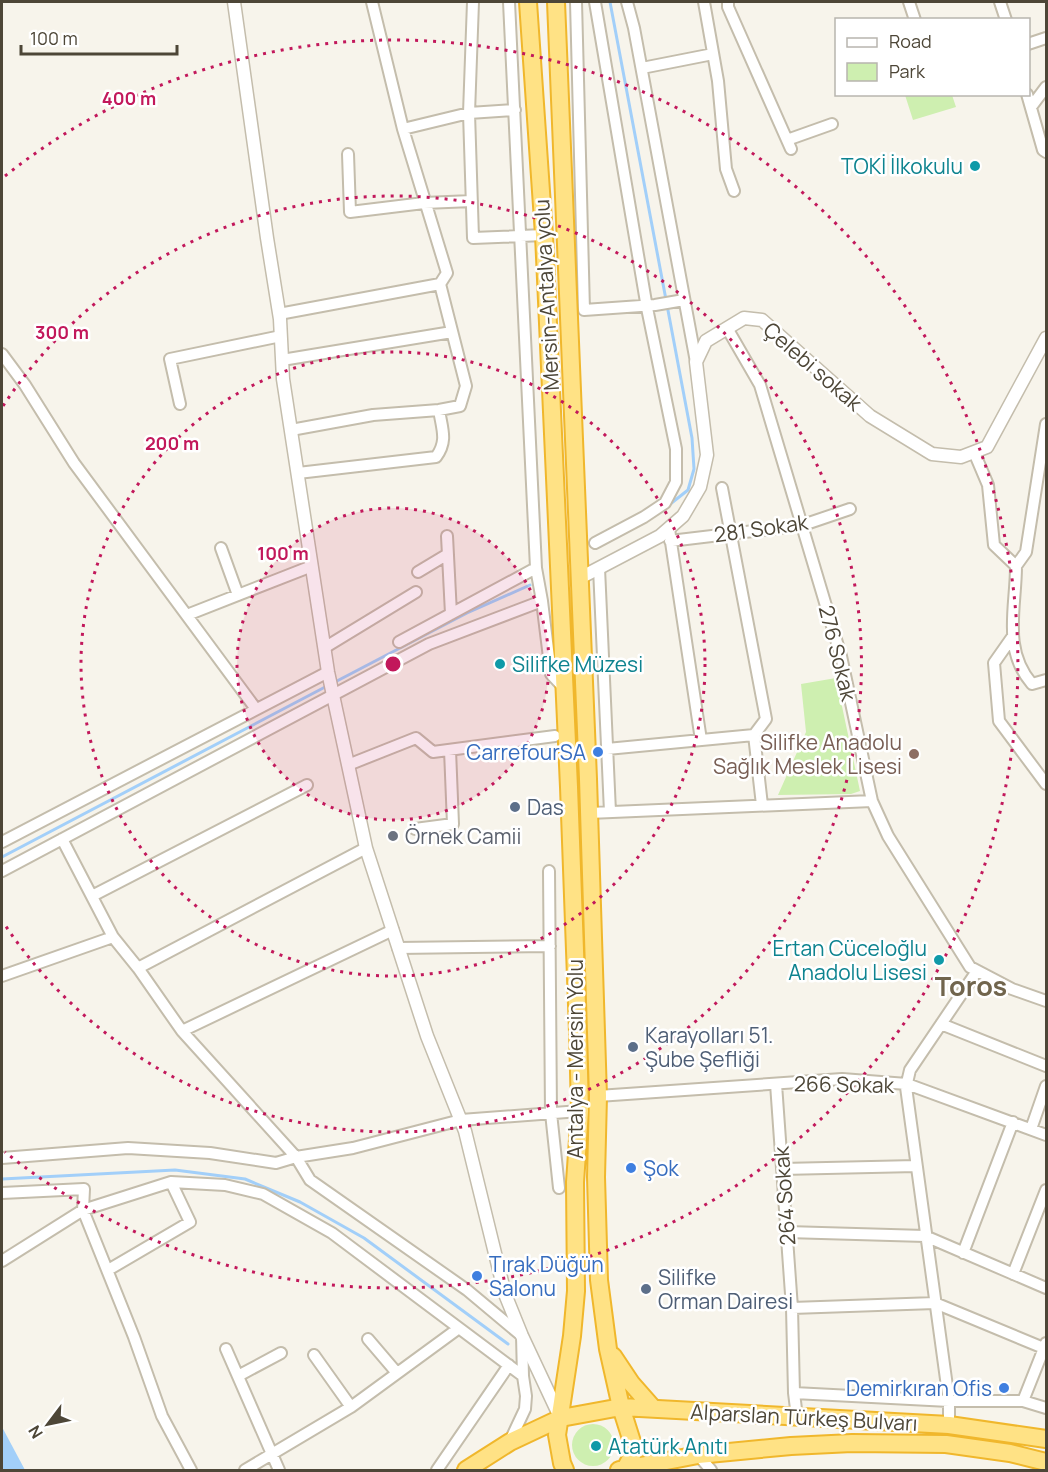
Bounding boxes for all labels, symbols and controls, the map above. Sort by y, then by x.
scale bar [21,18,177,56]
legend [835,18,1030,96]
text: 100 m [30,26,78,50]
text: Road [889,29,932,53]
text: Park [889,59,926,83]
text: 400 m [102,86,156,110]
place label: TOKİ İlkokulu [841,152,963,180]
marker: TOKİ İlkokulu [968,159,982,173]
street label: Mersin-Antalya yolu [527,199,565,391]
street label: Çelebi sokak [758,315,869,417]
text: 300 m [35,320,89,344]
text: 200 m [145,431,199,455]
street label: 281 Sokak [712,507,810,548]
text: 100 m [257,541,309,565]
street label: 276 Sokak [813,602,864,704]
place label: Silifke Müzesi [512,650,643,678]
centre of rings [383,654,403,674]
marker: Silifke Müzesi [493,657,507,671]
place label: Silifke Anadolu Sağlık Meslek Lisesi [713,728,902,780]
place label: CarrefourSA [466,738,586,766]
marker: CarrefourSA [591,745,605,759]
marker: Silifke Anadolu Sağlık Meslek Lisesi [907,747,921,761]
place label: Das [527,793,564,821]
marker: Das [508,800,522,814]
place label: Örnek Camii [405,822,521,850]
marker: Örnek Camii [386,829,400,843]
place label: Ertan Cüceloğlu Anadolu Lisesi [772,934,927,986]
marker: Ertan Cüceloğlu Anadolu Lisesi [932,953,946,967]
street label: Antalya - Mersin Yolu [561,959,589,1159]
district label: Toros [935,967,1007,1004]
place label: Karayolları 51. Şube Şefliği [645,1021,773,1073]
marker: Karayolları 51. Şube Şefliği [626,1040,640,1054]
street label: 266 Sokak [794,1069,895,1099]
street label: 264 Sokak [767,1145,801,1247]
place label: Şok [643,1154,679,1182]
marker: Şok [624,1161,638,1175]
place label: Tırak Düğün Salonu [489,1250,604,1302]
place label: Silifke Orman Dairesi [658,1263,793,1315]
marker: Tırak Düğün Salonu [470,1269,484,1283]
marker: Silifke Orman Dairesi [639,1282,653,1296]
place label: Demirkıran Ofis [846,1374,992,1402]
marker: Demirkıran Ofis [997,1381,1011,1395]
north arrow [18,1394,78,1454]
street label: Alparslan Türkeş Bulvarı [690,1397,918,1437]
text: N [23,1421,48,1443]
place label: Atatürk Anıtı [608,1432,728,1460]
marker: Atatürk Anıtı [589,1439,603,1453]

